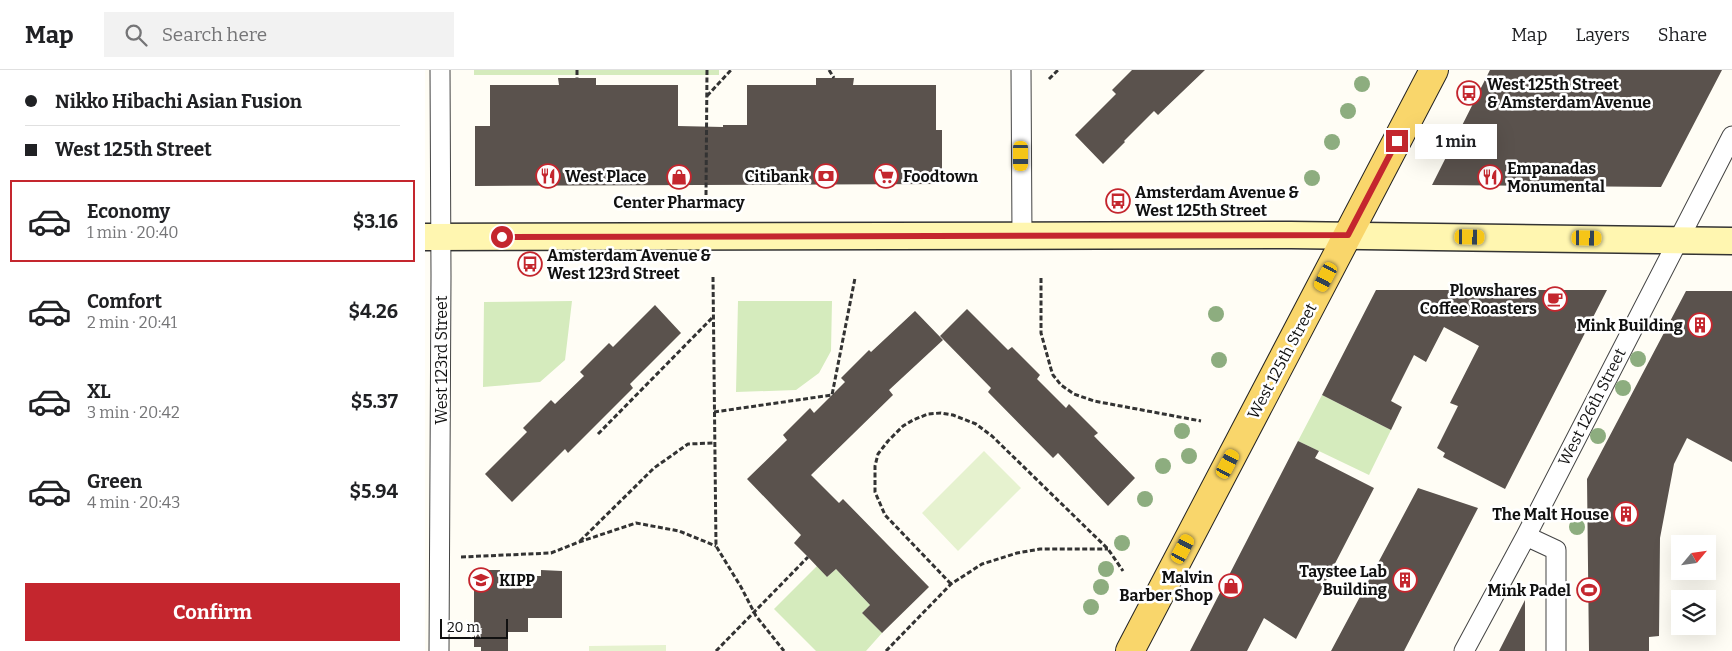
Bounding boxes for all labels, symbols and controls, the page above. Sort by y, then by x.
search box [104,12,454,57]
text: Map [25,21,74,49]
icon: search [122,21,150,49]
text: Search here [162,23,267,46]
text: Map [1511,24,1547,46]
text: Layers [1575,24,1630,46]
text: Share [1658,24,1707,46]
place label: West 125th Street & Amsterdam Avenue [1487,75,1651,112]
bus stop icon: West 125th Street & Amsterdam Avenue [1456,80,1482,106]
text: Nikko Hibachi Asian Fusion [55,90,302,113]
callout: 1 min [1415,124,1497,158]
route end [1386,130,1408,152]
text: 1 min [1436,132,1476,151]
text: West 125th Street [55,138,212,161]
car [1013,141,1028,171]
place label: Empanadas Monumental [1507,159,1605,196]
restaurant icon: West Place [535,163,561,189]
bank icon: Citibank [813,163,839,189]
supermarket icon: Foodtown [873,163,899,189]
shop icon: Center Pharmacy [666,164,692,190]
restaurant icon: Empanadas Monumental [1477,164,1503,190]
place label: West Place [565,167,647,186]
place label: Citibank [745,167,809,186]
place label: Foodtown [903,167,979,186]
place label: Amsterdam Avenue & West 125th Street [1135,183,1299,220]
bus stop icon: Amsterdam Avenue & West 125th Street [1105,188,1131,214]
place label: Center Pharmacy [613,193,745,212]
icon: car [27,199,72,244]
text: Economy [87,200,170,223]
text: $3.16 [353,210,398,233]
text: 1 min · 20:40 [87,223,179,242]
route start [491,226,513,248]
car [1454,229,1485,245]
car [1571,230,1602,246]
place label: Amsterdam Avenue & West 123rd Street [547,246,711,283]
bus stop icon: Amsterdam Avenue & West 123rd Street [517,251,543,277]
car [1312,260,1339,294]
place label: Plowshares Coffee Roasters [1420,281,1537,318]
cafe icon: Plowshares Coffee Roasters [1542,286,1568,312]
icon: car [27,289,72,334]
text: Comfort [87,290,162,313]
street label: West 123rd Street [432,295,451,425]
text: $4.26 [348,300,398,323]
street label: West 125th Street [1243,300,1321,422]
building icon: Mink Building [1687,312,1713,338]
text: 2 min · 20:41 [87,313,177,332]
place label: Mink Building [1577,316,1683,335]
street label: West 126th Street [1554,345,1630,469]
icon: car [27,379,72,424]
text: XL [87,380,111,403]
text: $5.37 [351,390,398,413]
text: 3 min · 20:42 [87,403,180,422]
car [1214,447,1241,481]
icon: car [27,469,72,514]
text: Green [87,470,142,493]
text: $5.94 [350,480,398,503]
text: 4 min · 20:43 [87,493,180,512]
building icon: The Malt House [1613,501,1639,527]
place label: The Malt House [1492,505,1609,524]
car [1169,532,1196,566]
north arrow [1671,535,1716,580]
map controls [1671,535,1716,635]
place label: Taystee Lab Building [1299,562,1387,599]
school or university icon: KIPP [468,567,494,593]
building icon: Taystee Lab Building [1392,567,1418,593]
place label: Malvin Barber Shop [1119,568,1214,605]
place label: KIPP [499,571,535,590]
shop icon: Malvin Barber Shop [1218,573,1244,599]
sports icon: Mink Padel [1576,577,1602,603]
place label: Mink Padel [1487,581,1571,600]
button: Confirm [25,583,400,641]
button: layers [1671,590,1716,635]
scale bar [440,616,507,639]
text: 20 m [447,619,480,636]

